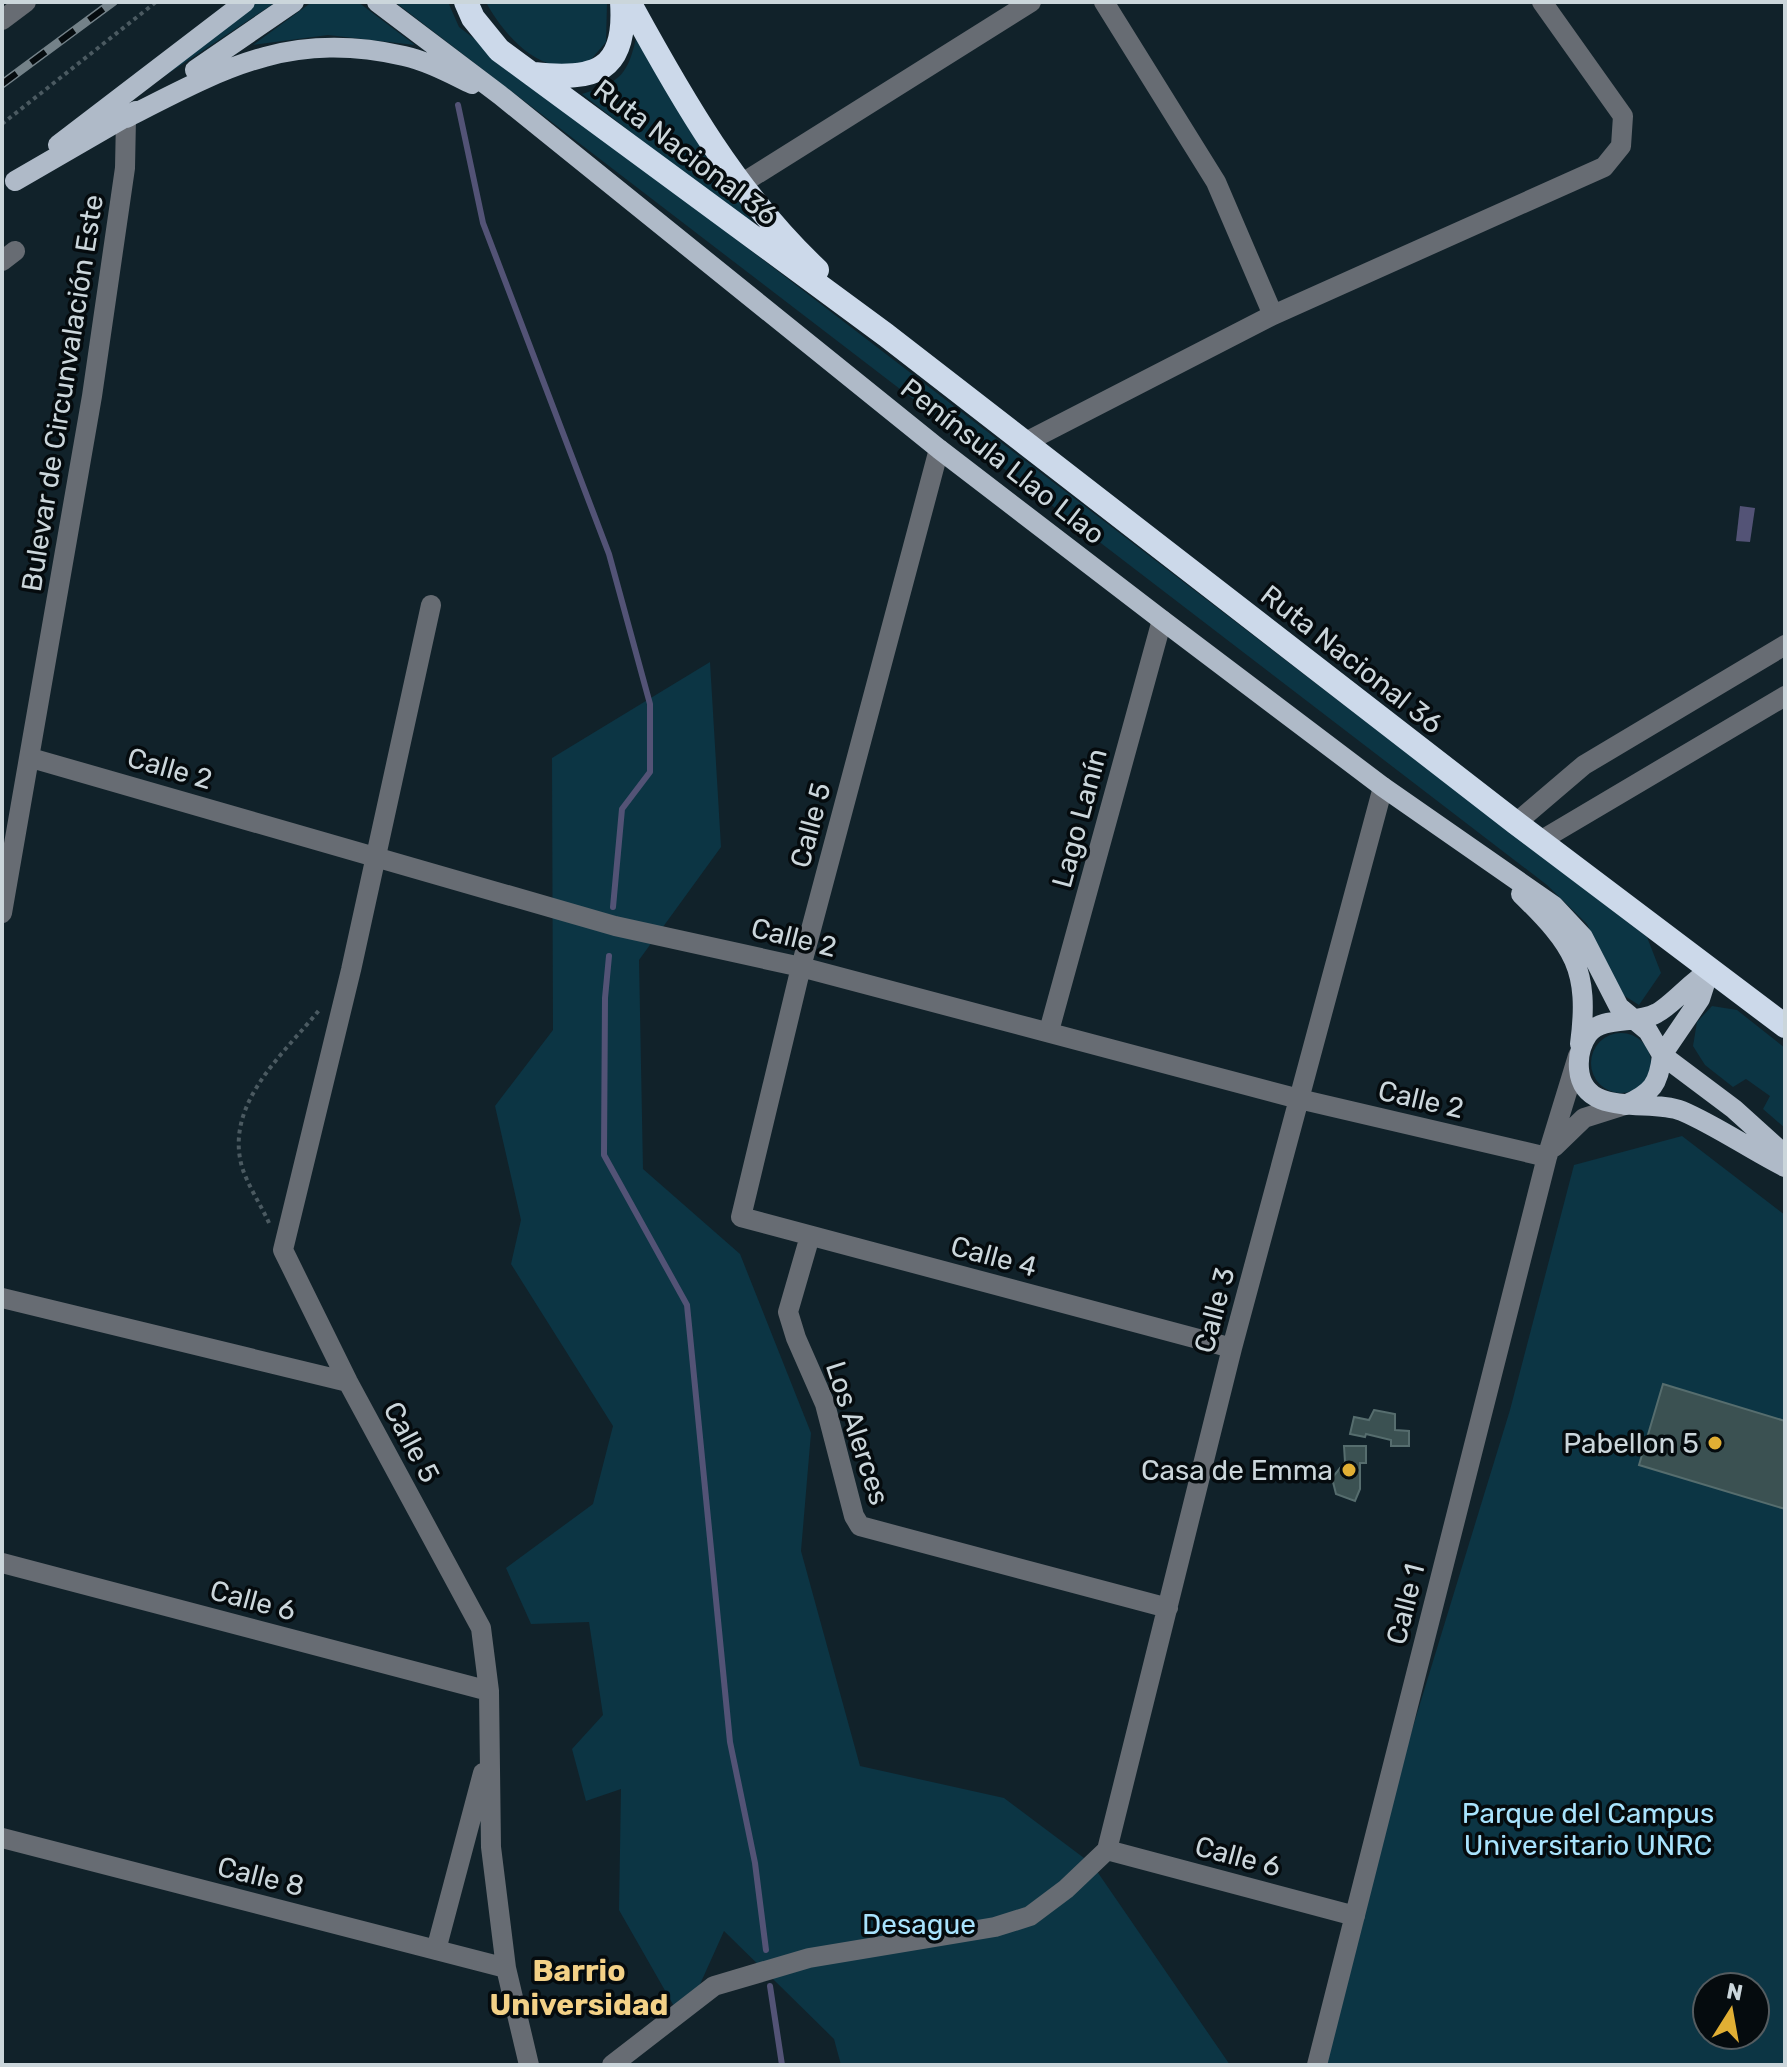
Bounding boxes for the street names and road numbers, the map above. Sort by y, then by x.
street label: Ruta Nacional 36 [587,73,784,232]
street label: Bulevar de Circunvalación Este [15,192,110,594]
street label: Península Llao Llao [894,372,1111,551]
street label: Ruta Nacional 36 [1254,578,1449,741]
street label: Calle 2 [124,741,216,796]
street label: Lago Lanín [1045,745,1114,891]
street label: Calle 5 [783,779,838,871]
street label: Calle 2 [748,911,840,964]
street label: Calle 2 [1375,1074,1467,1125]
street label: Calle 4 [947,1229,1040,1284]
street label: Calle 3 [1187,1264,1242,1356]
street label: Los Alerces [819,1357,896,1509]
street label: Calle 5 [377,1396,447,1488]
street label: Calle 1 [1380,1560,1431,1648]
street label: Calle 6 [207,1573,299,1628]
street label: Calle 6 [1192,1829,1284,1884]
street label: Calle 8 [214,1850,308,1903]

